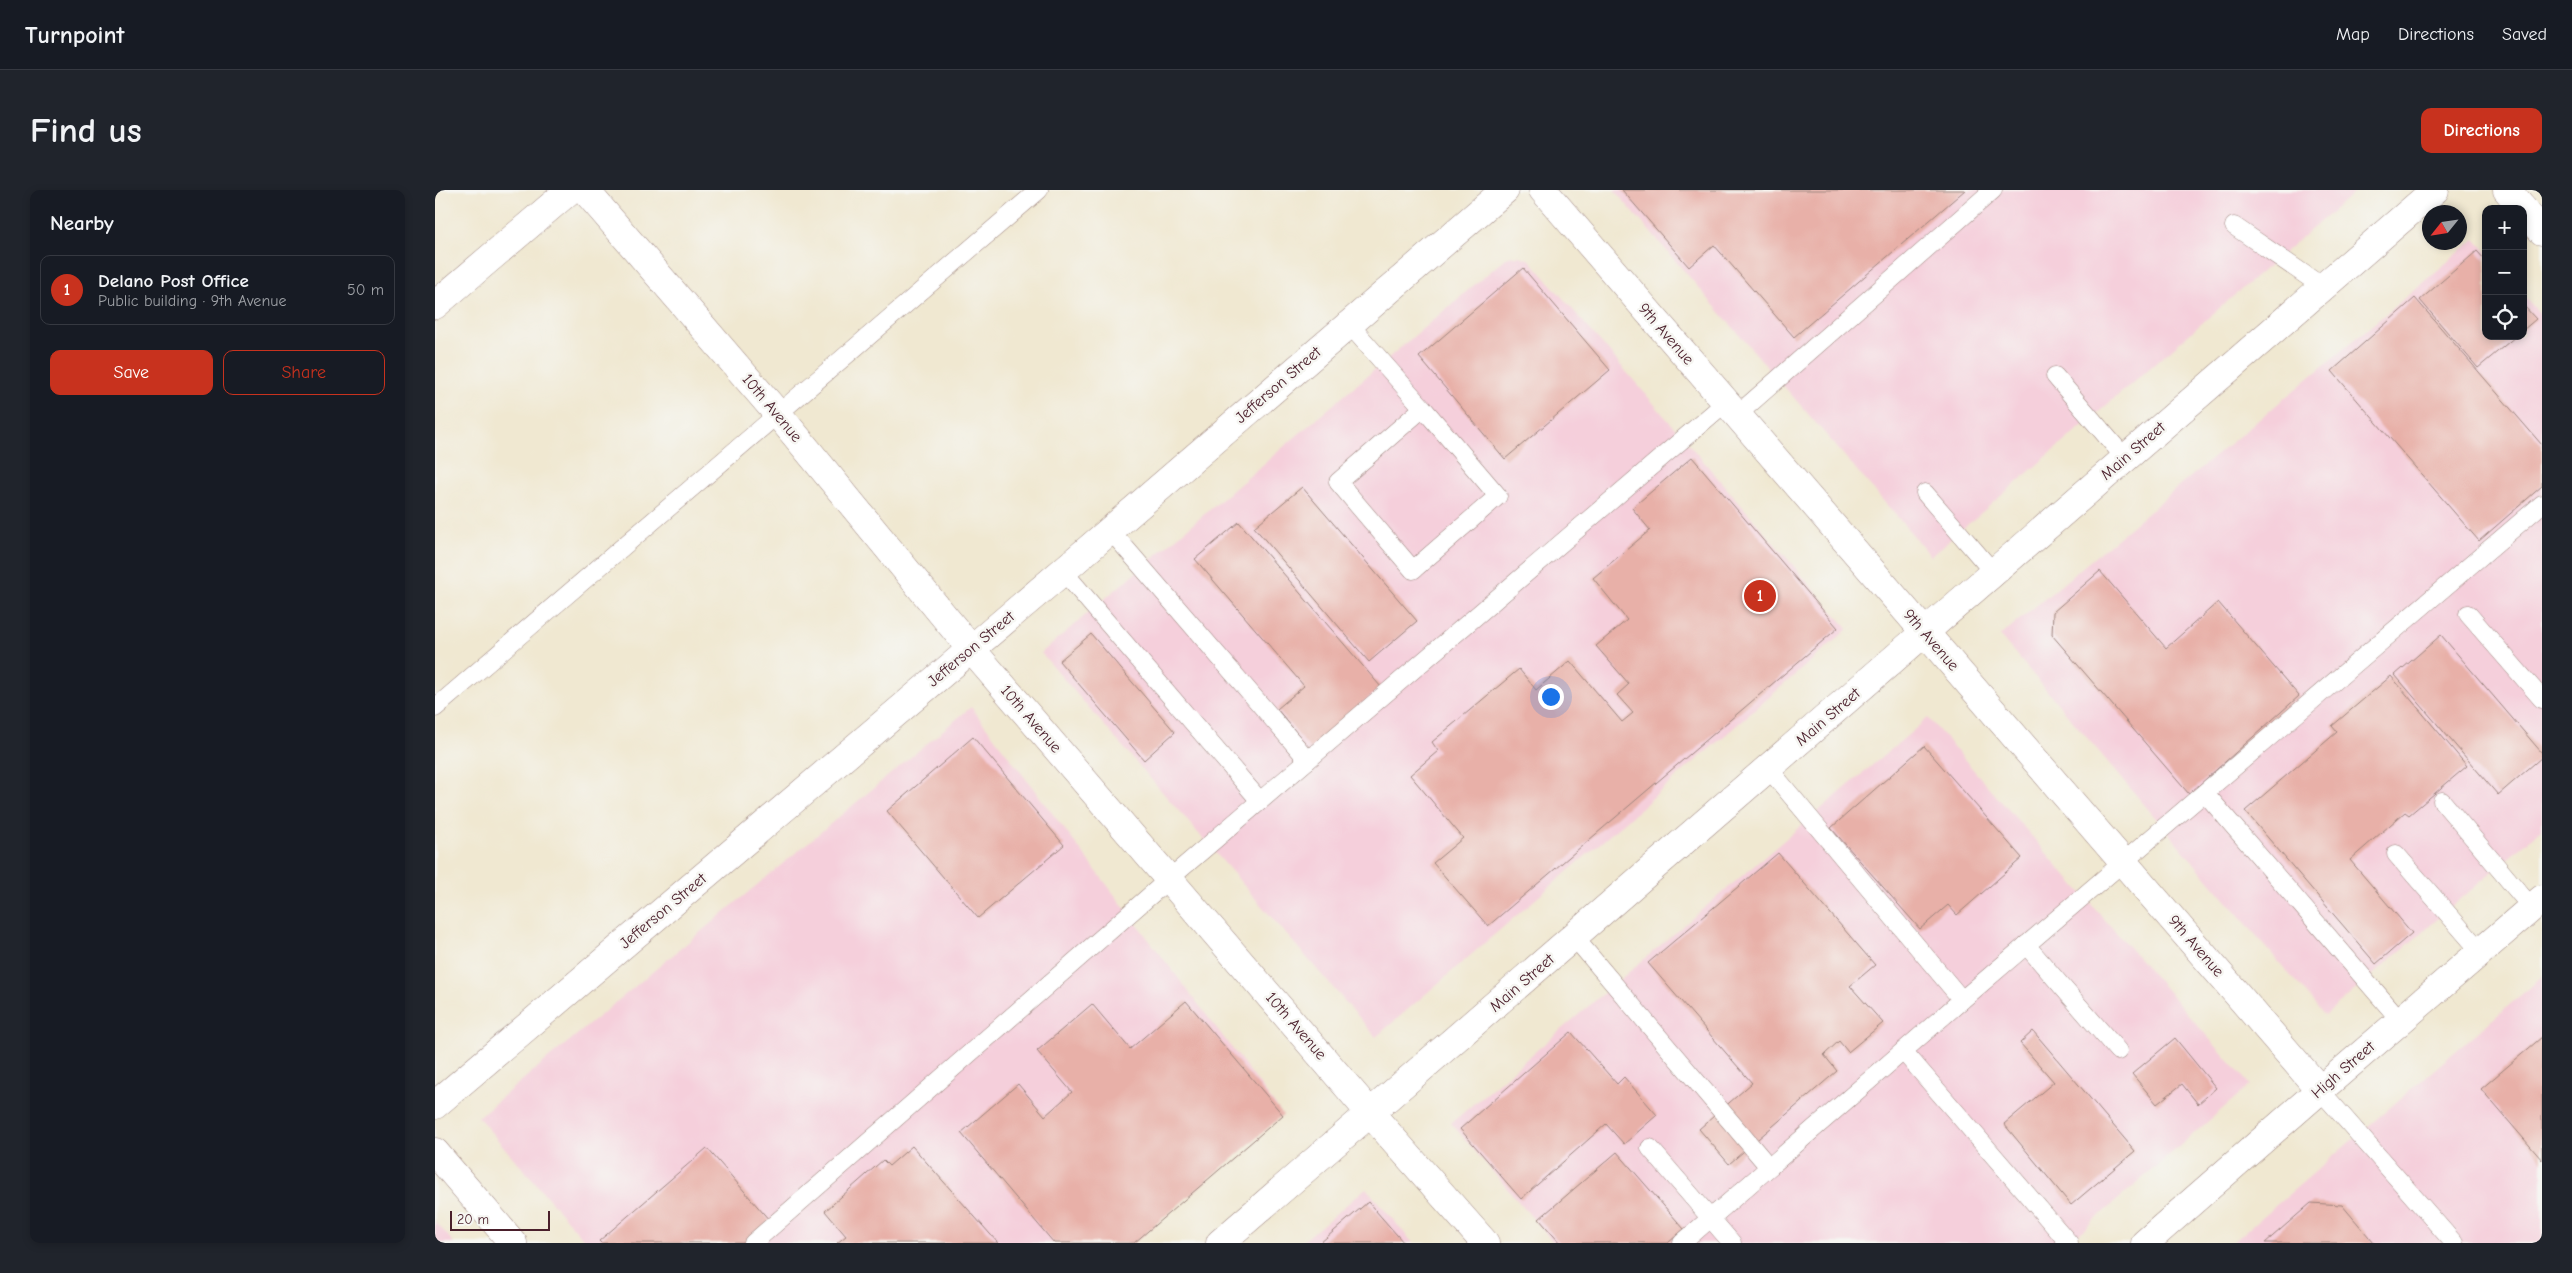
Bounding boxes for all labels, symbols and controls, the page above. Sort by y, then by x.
text: Turnpoint [25,21,124,49]
text: Map [2336,24,2370,45]
text: Directions [2398,24,2474,45]
text: Saved [2502,24,2547,45]
button: Directions [2421,108,2542,153]
text: Find us [30,110,142,151]
north arrow [2422,205,2467,250]
map controls [2482,205,2527,340]
button: + [2482,205,2527,250]
text: Nearby [50,211,114,235]
button: − [2482,250,2527,295]
text: Delano Post Office [98,270,249,292]
text: 1 [64,281,70,299]
text: 50 m [347,281,384,299]
text: Public building · 9th Avenue [98,292,286,310]
button: locate [2482,295,2527,340]
street label: 9th Avenue [1634,300,1698,368]
street label: Jefferson Street [1231,343,1325,427]
button: Save [50,350,213,395]
button: Share [223,350,385,395]
street label: 10th Avenue [738,370,806,446]
street label: Main Street [2097,418,2169,484]
pin: 1 [1744,577,1776,615]
street label: 9th Avenue [1899,606,1963,674]
street label: Jefferson Street [924,607,1018,690]
street label: 10th Avenue [997,682,1065,756]
your location [1538,684,1564,710]
street label: Main Street [1792,684,1864,750]
street label: Jefferson Street [616,869,710,952]
street label: 9th Avenue [2164,912,2228,980]
street label: Main Street [1486,950,1558,1016]
street label: 10th Avenue [1262,989,1330,1063]
street label: High Street [2308,1037,2379,1102]
scale bar [450,1208,550,1231]
text: 20 m [457,1211,489,1228]

